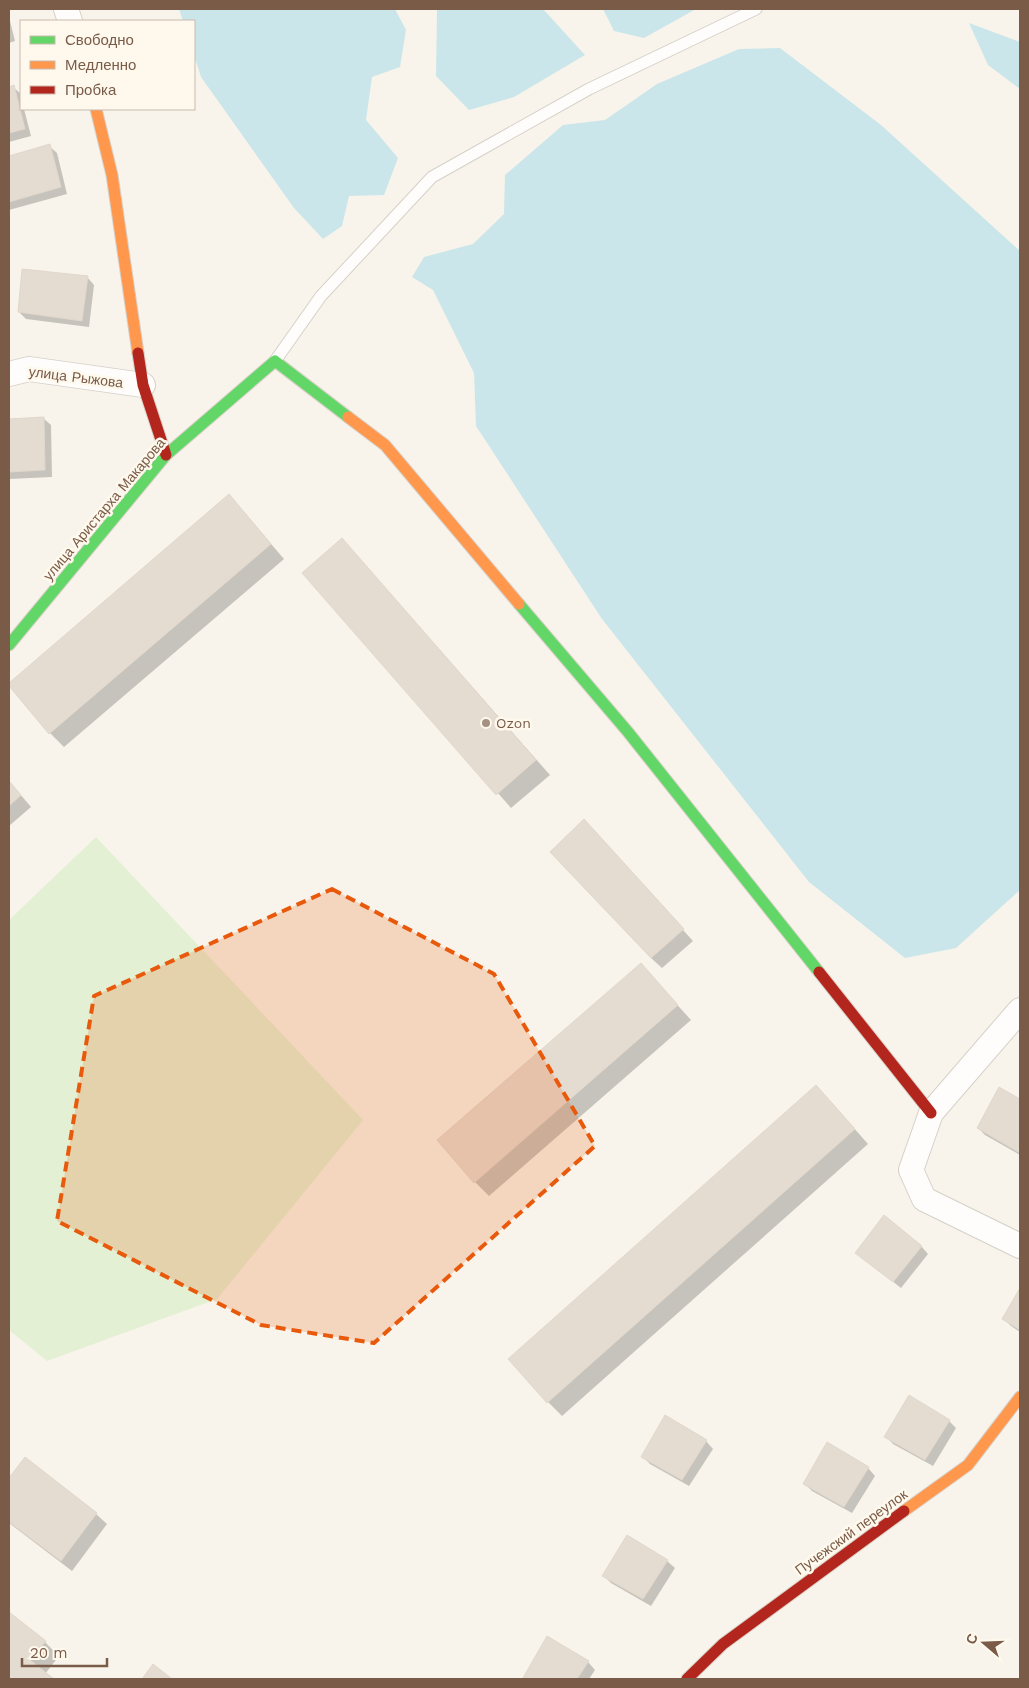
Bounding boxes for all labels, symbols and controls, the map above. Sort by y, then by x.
legend [20,20,195,110]
text: Свободно [65,31,134,49]
text: Медленно [65,56,136,74]
text: Пробка [65,81,117,99]
street label: улица Рыжова [28,363,124,391]
street label: улица Аристарха Макарова [40,434,168,583]
place label: Ozon [496,715,531,731]
marker: Ozon [480,717,492,729]
street label: Пучежский переулок [792,1485,911,1578]
north arrow [959,1618,1009,1668]
text: С [962,1631,981,1646]
scale bar [22,1636,108,1668]
text: 20 m [30,1644,68,1662]

